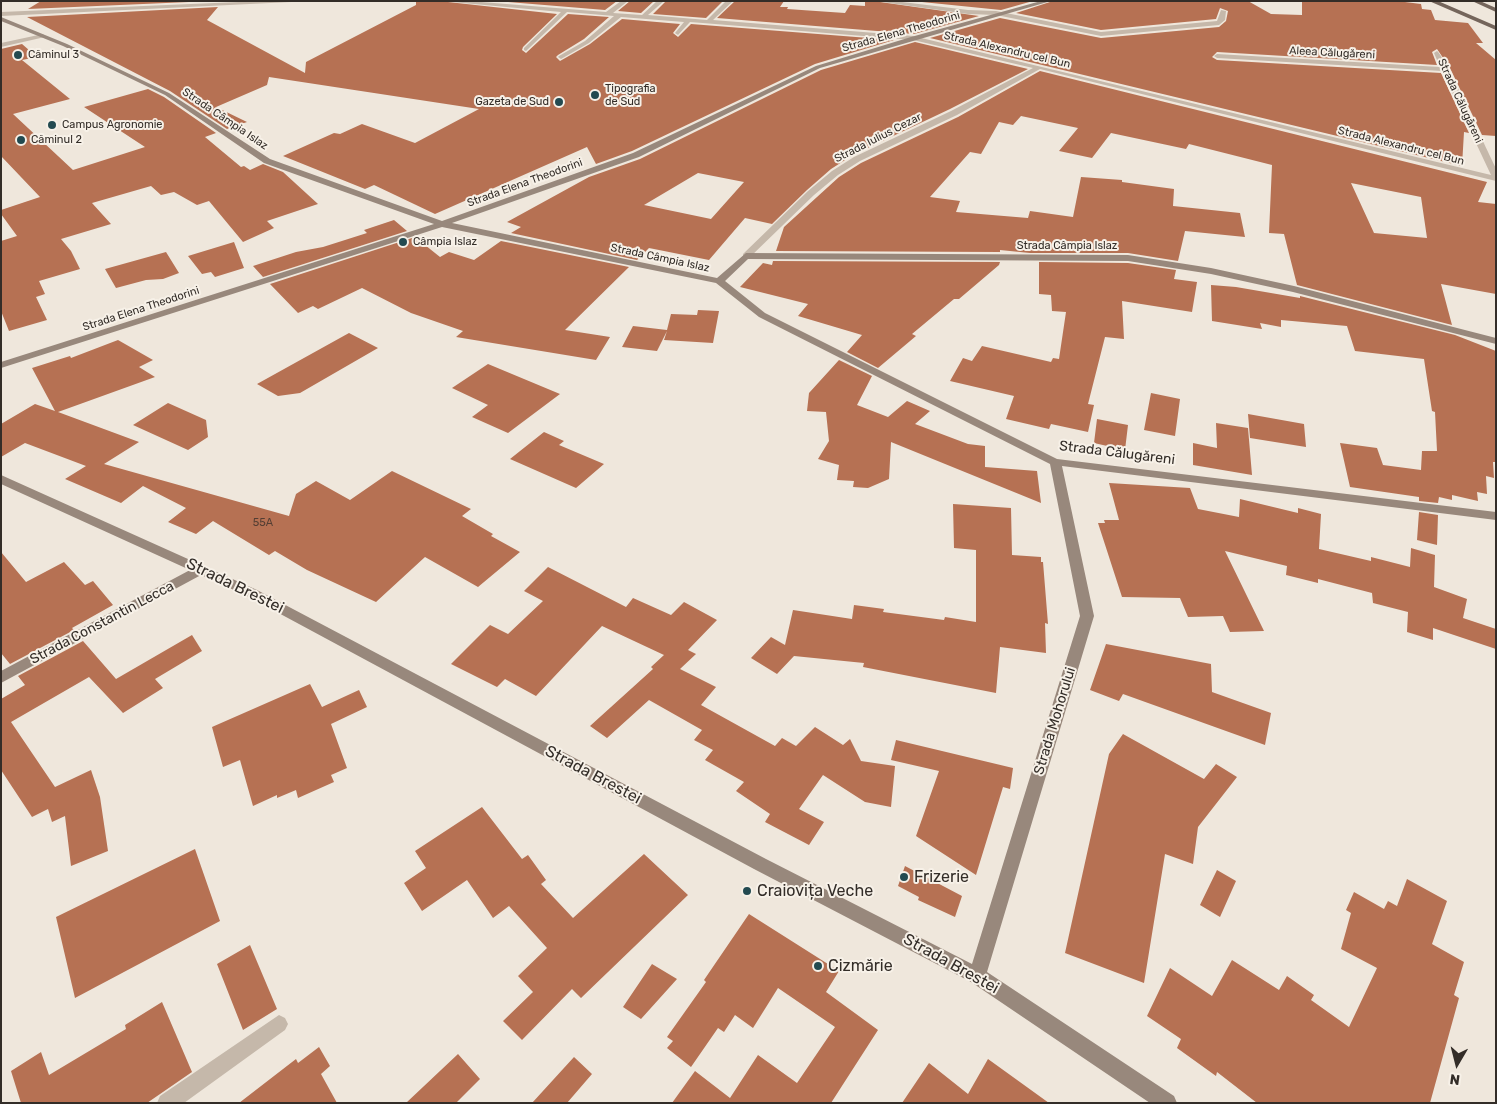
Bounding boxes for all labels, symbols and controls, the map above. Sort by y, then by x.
street label: Strada Elena Theodorini [841,9,961,55]
street label: Strada Alexandru cel Bun [942,29,1072,71]
street label: Aleea Călugăreni [1289,44,1375,62]
place label: Căminul 3 [28,48,79,62]
marker: Căminul 3 [12,49,24,61]
street label: Strada Călugăreni [1435,57,1485,145]
place label: Tipografia de Sud [605,82,656,108]
street label: Strada Câmpia Islaz [180,85,270,153]
marker: Tipografia de Sud [589,89,601,101]
place label: Gazeta de Sud [475,95,549,109]
marker: Gazeta de Sud [553,96,565,108]
street label: Strada Iulius Cezar [832,110,924,166]
place label: Campus Agronomie [62,118,162,132]
marker: Campus Agronomie [46,119,58,131]
street label: Strada Alexandru cel Bun [1337,124,1465,168]
place label: Căminul 2 [31,133,82,147]
marker: Căminul 2 [15,134,27,146]
street label: Strada Elena Theodorini [465,156,585,210]
place label: Câmpia Islaz [413,235,477,249]
marker: Câmpia Islaz [397,236,409,248]
street label: Strada Câmpia Islaz [1017,239,1117,253]
street label: Strada Câmpia Islaz [609,241,711,275]
street label: Strada Elena Theodorini [81,284,201,334]
street label: Strada Călugăreni [1058,438,1176,468]
house number: 55A [253,516,273,530]
street label: Strada Brestei [183,554,287,618]
street label: Strada Constantin Lecca [27,578,177,668]
street label: Strada Mohorului [1031,665,1079,777]
street label: Strada Brestei [542,742,644,808]
place label: Frizerie [914,867,969,887]
marker: Frizerie [898,871,910,883]
place label: Craiovița Veche [757,881,873,901]
marker: Craiovița Veche [741,885,753,897]
street label: Strada Brestei [900,930,1002,998]
place label: Cizmărie [828,956,893,976]
marker: Cizmărie [812,960,824,972]
north arrow [1432,1039,1482,1089]
text: N [1449,1070,1461,1088]

